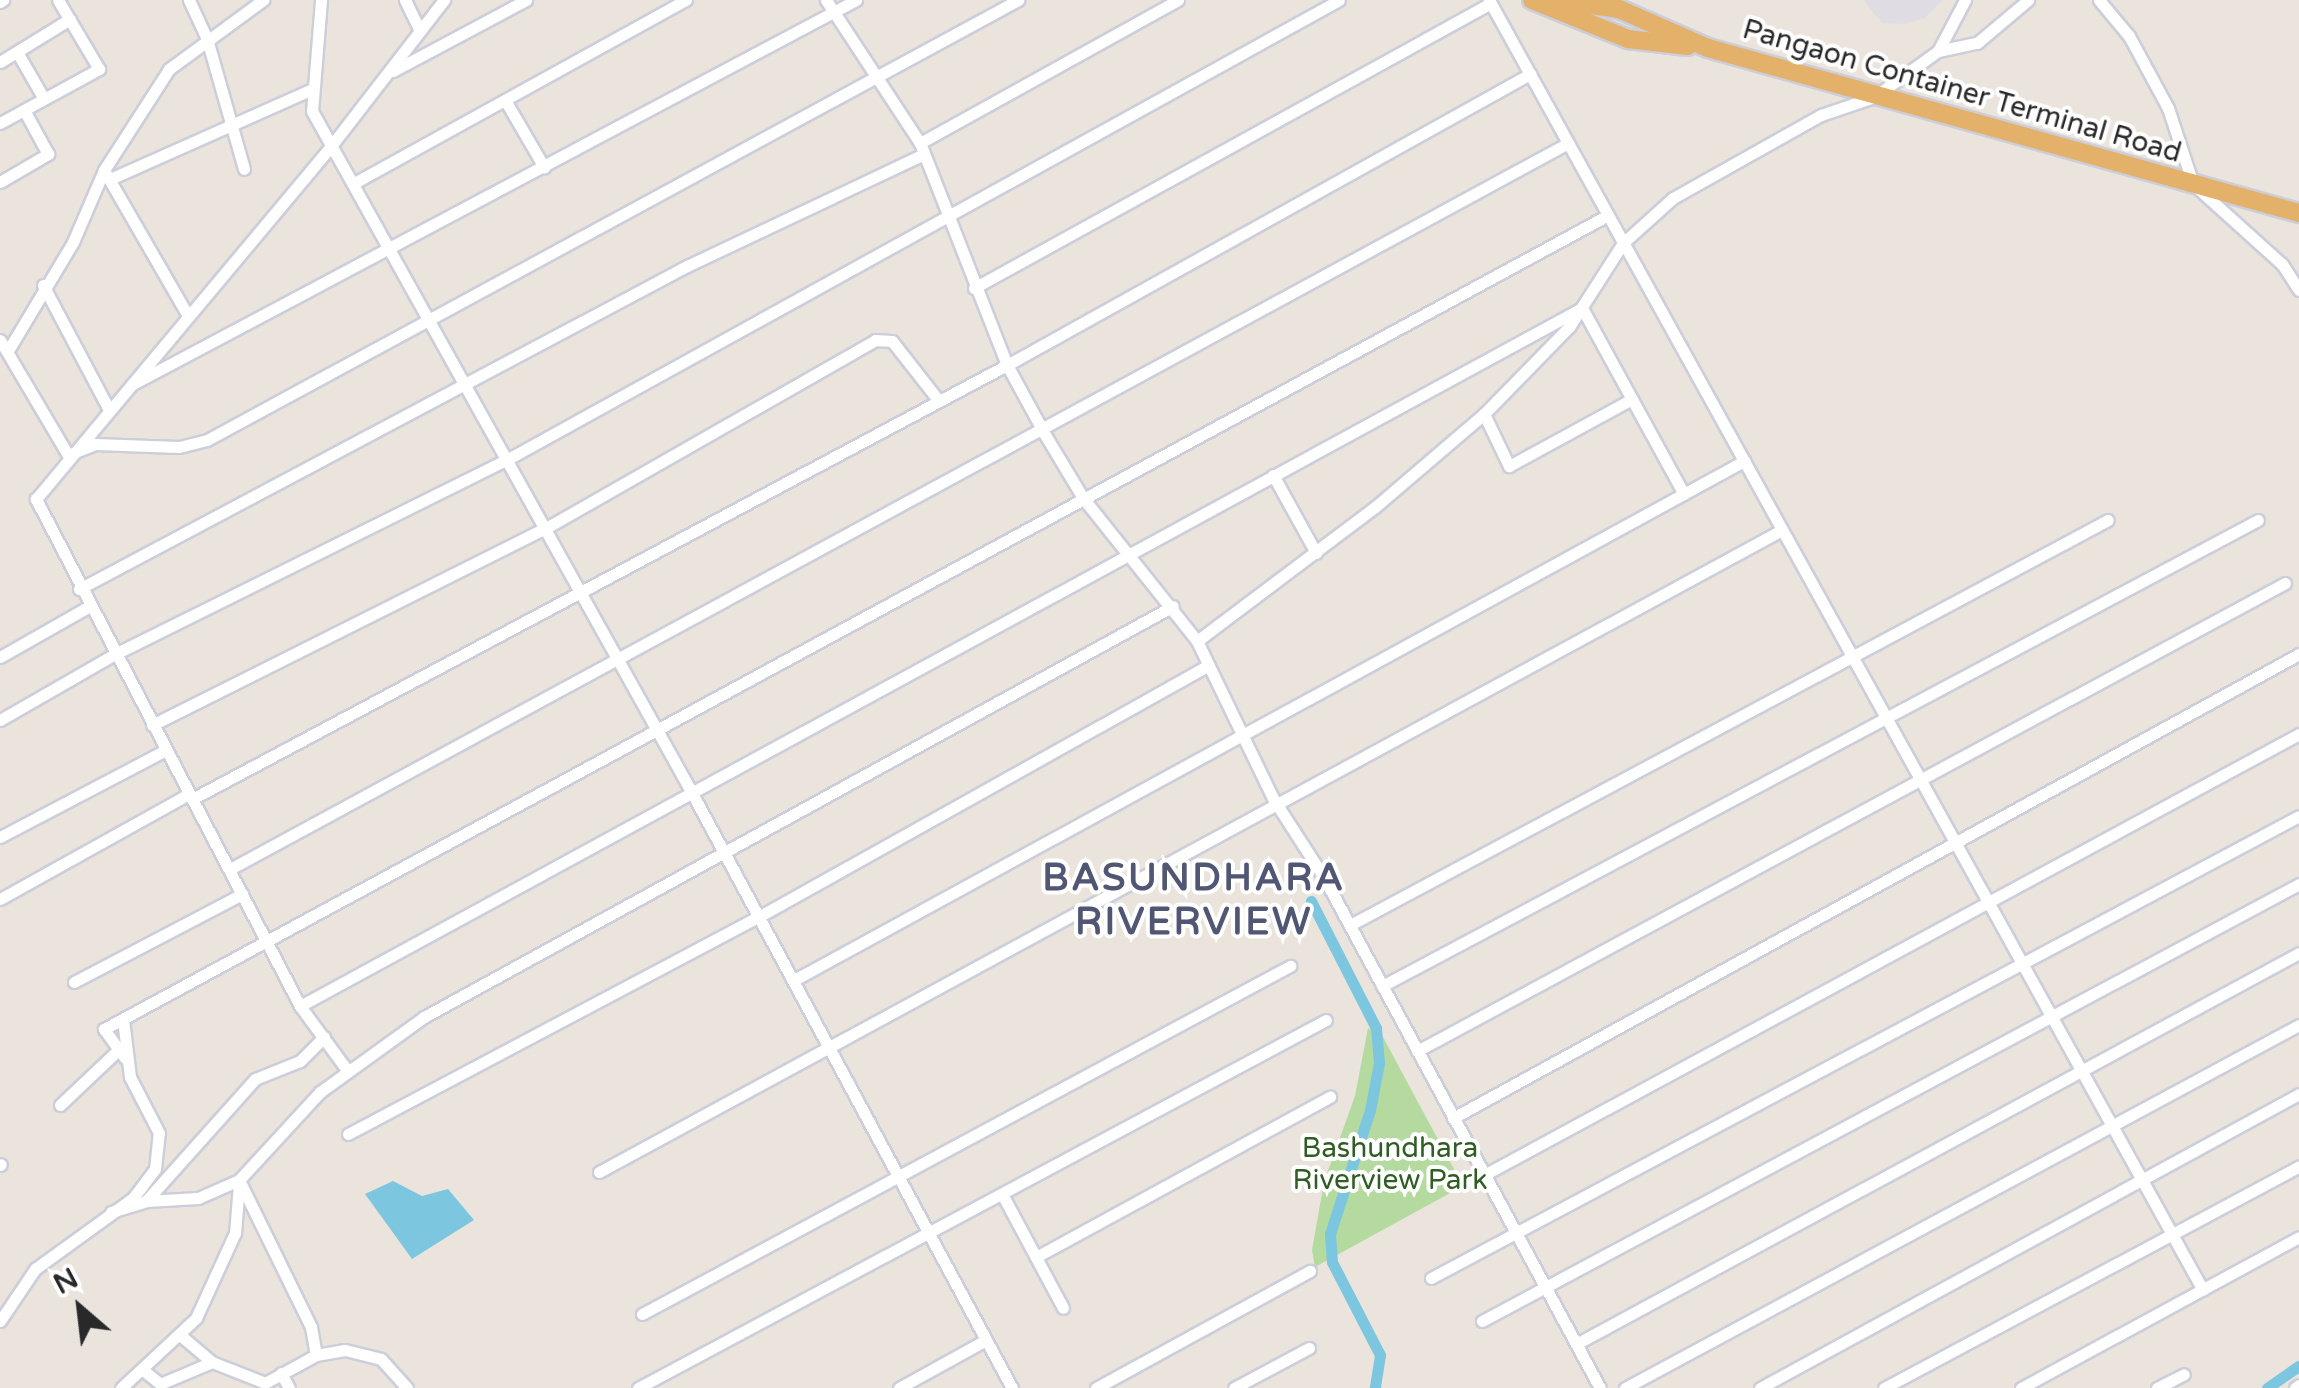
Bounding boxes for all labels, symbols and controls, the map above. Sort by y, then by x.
street label: Pangaon Container Terminal Road [1739,12,2185,170]
district label: BASUNDHARA RIVERVIEW [1042,856,1346,946]
park label: Bashundhara Riverview Park [1293,1131,1487,1197]
north arrow [30,1258,130,1358]
text: N [48,1261,84,1302]

